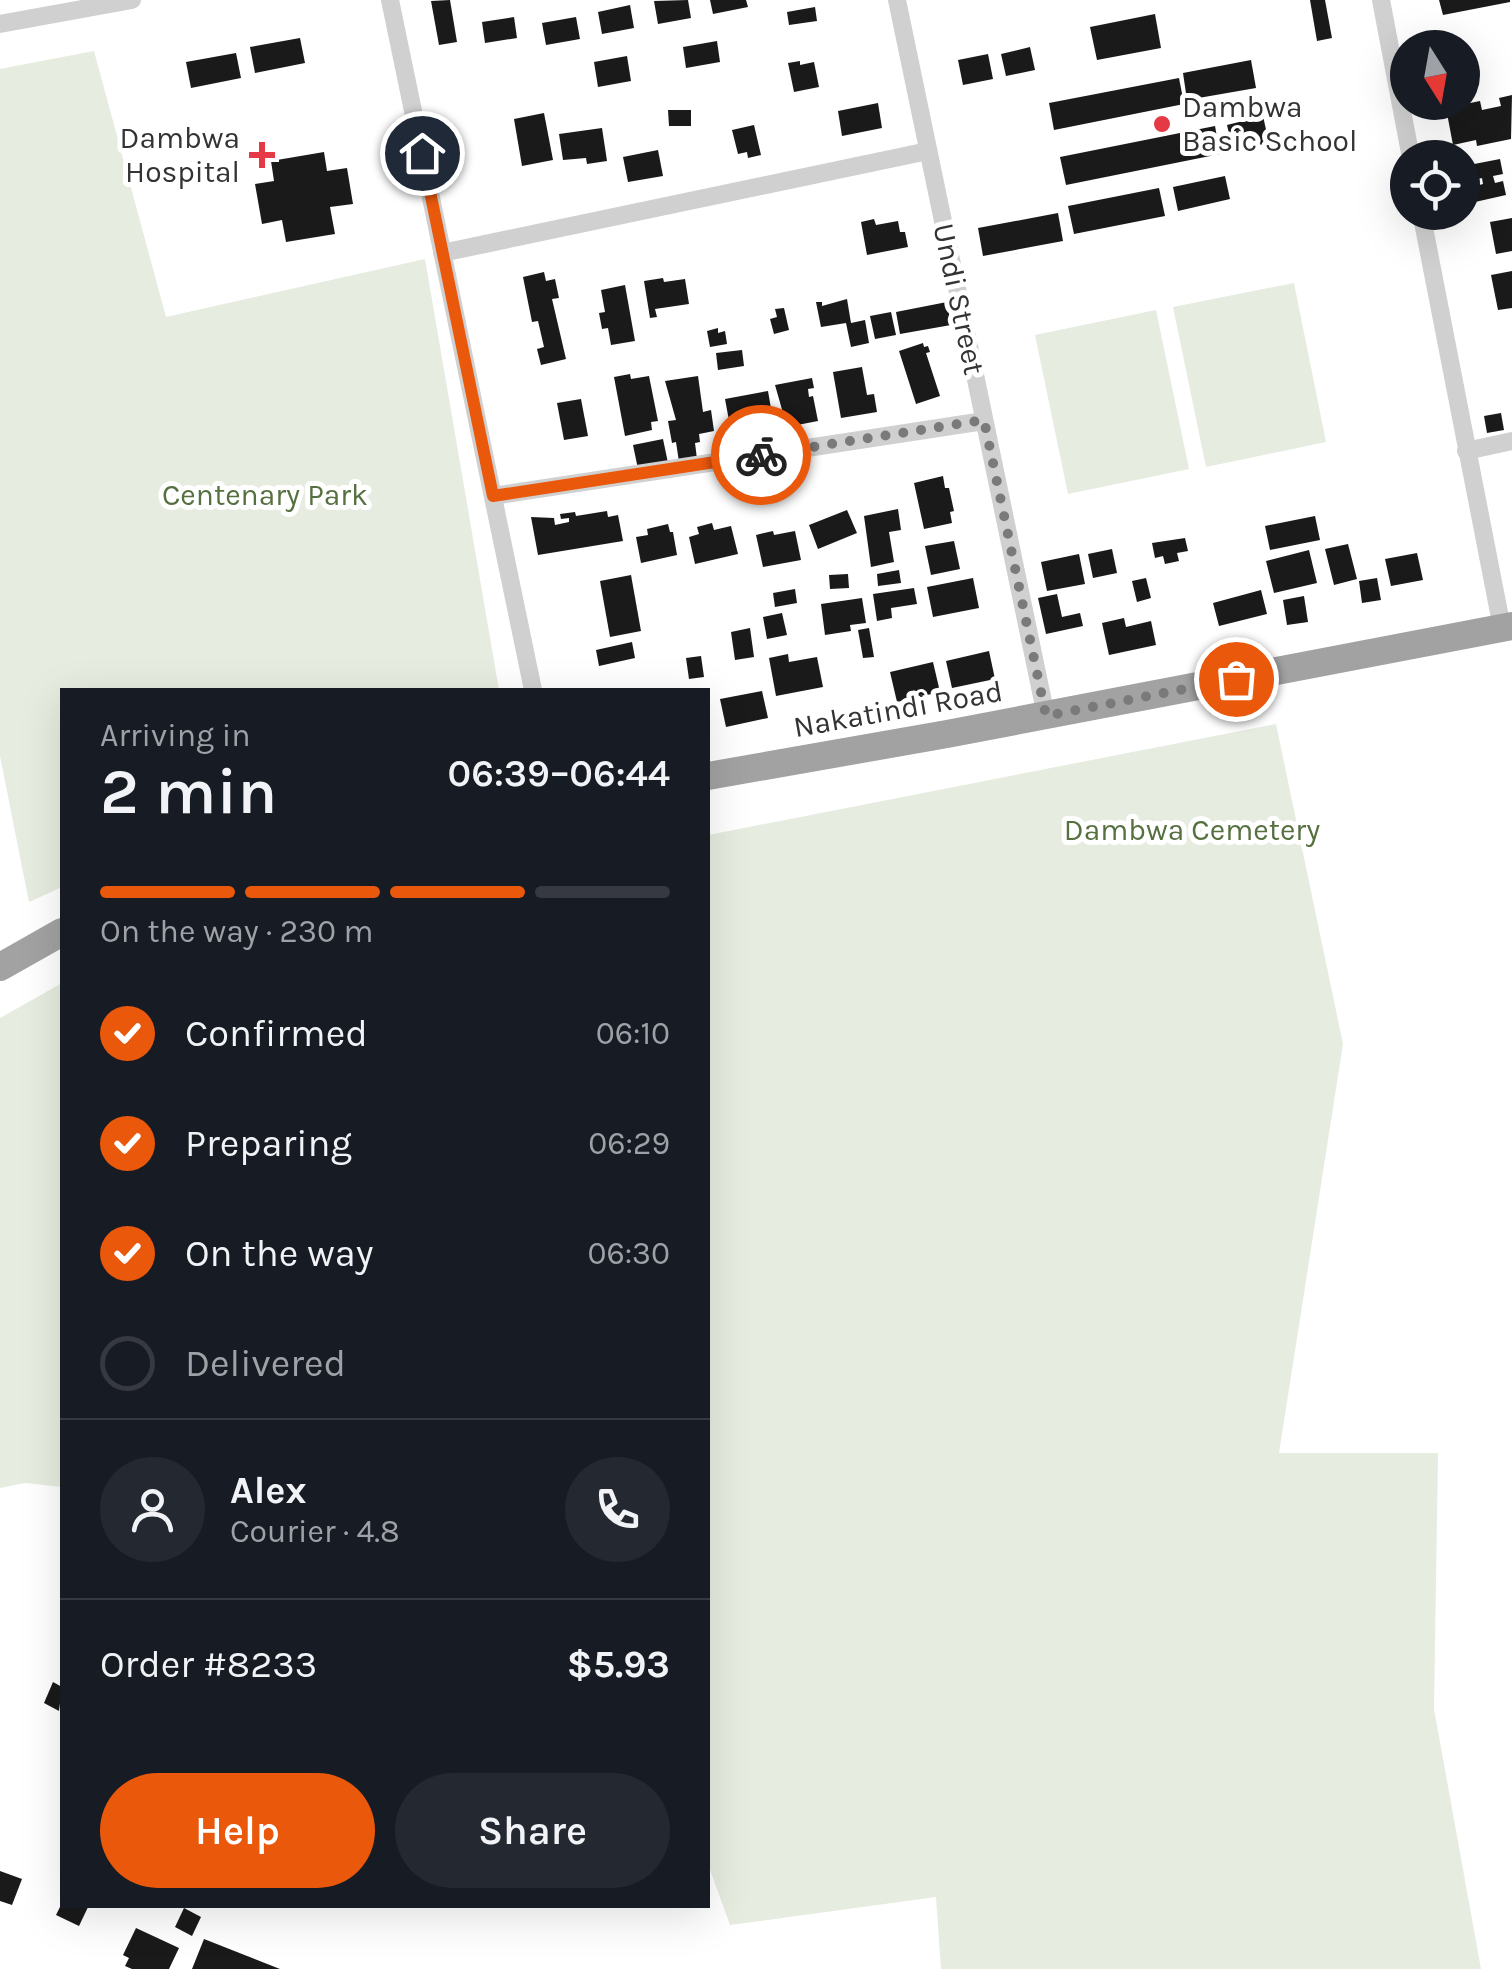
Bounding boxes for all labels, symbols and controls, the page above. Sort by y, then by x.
north arrow [1390,30,1480,120]
map controls [1390,30,1480,230]
place label: Dambwa Basic School [1182,89,1357,159]
pin [380,111,465,196]
marker: Dambwa Basic School [1151,113,1173,135]
place label: Dambwa Hospital [120,120,240,190]
icon: home [395,126,450,181]
button: locate [1390,140,1480,230]
marker: Dambwa Hospital [249,142,275,168]
street label: Undi Street [925,220,993,378]
courier [711,405,811,505]
icon: bike [734,428,789,483]
park label: Centenary Park [162,477,368,513]
pin [1194,637,1279,722]
icon: bag [1209,652,1264,707]
street label: Nakatindi Road [791,673,1005,745]
text: Arriving in [100,717,251,754]
text: 06:39–06:44 [448,751,670,796]
text: 2 min [100,753,277,829]
park label: Dambwa Cemetery [1064,812,1320,848]
text: On the way · 230 m [100,913,374,950]
icon: check [100,1006,155,1061]
text: Confirmed [185,1011,368,1056]
text: 06:10 [596,1015,670,1052]
icon: check [100,1116,155,1171]
text: Preparing [185,1121,352,1166]
text: 06:29 [588,1125,670,1162]
icon: check [100,1226,155,1281]
text: On the way [185,1231,373,1276]
text: 06:30 [587,1235,670,1272]
text: Delivered [185,1341,346,1386]
button: person [100,1457,205,1562]
button: phone [565,1457,670,1562]
text: Alex [230,1468,307,1513]
text: Courier · 4.8 [230,1513,400,1550]
text: Order #8233 [100,1642,317,1687]
text: $5.93 [567,1642,670,1687]
button: Help [100,1773,375,1888]
button: Share [395,1773,670,1888]

